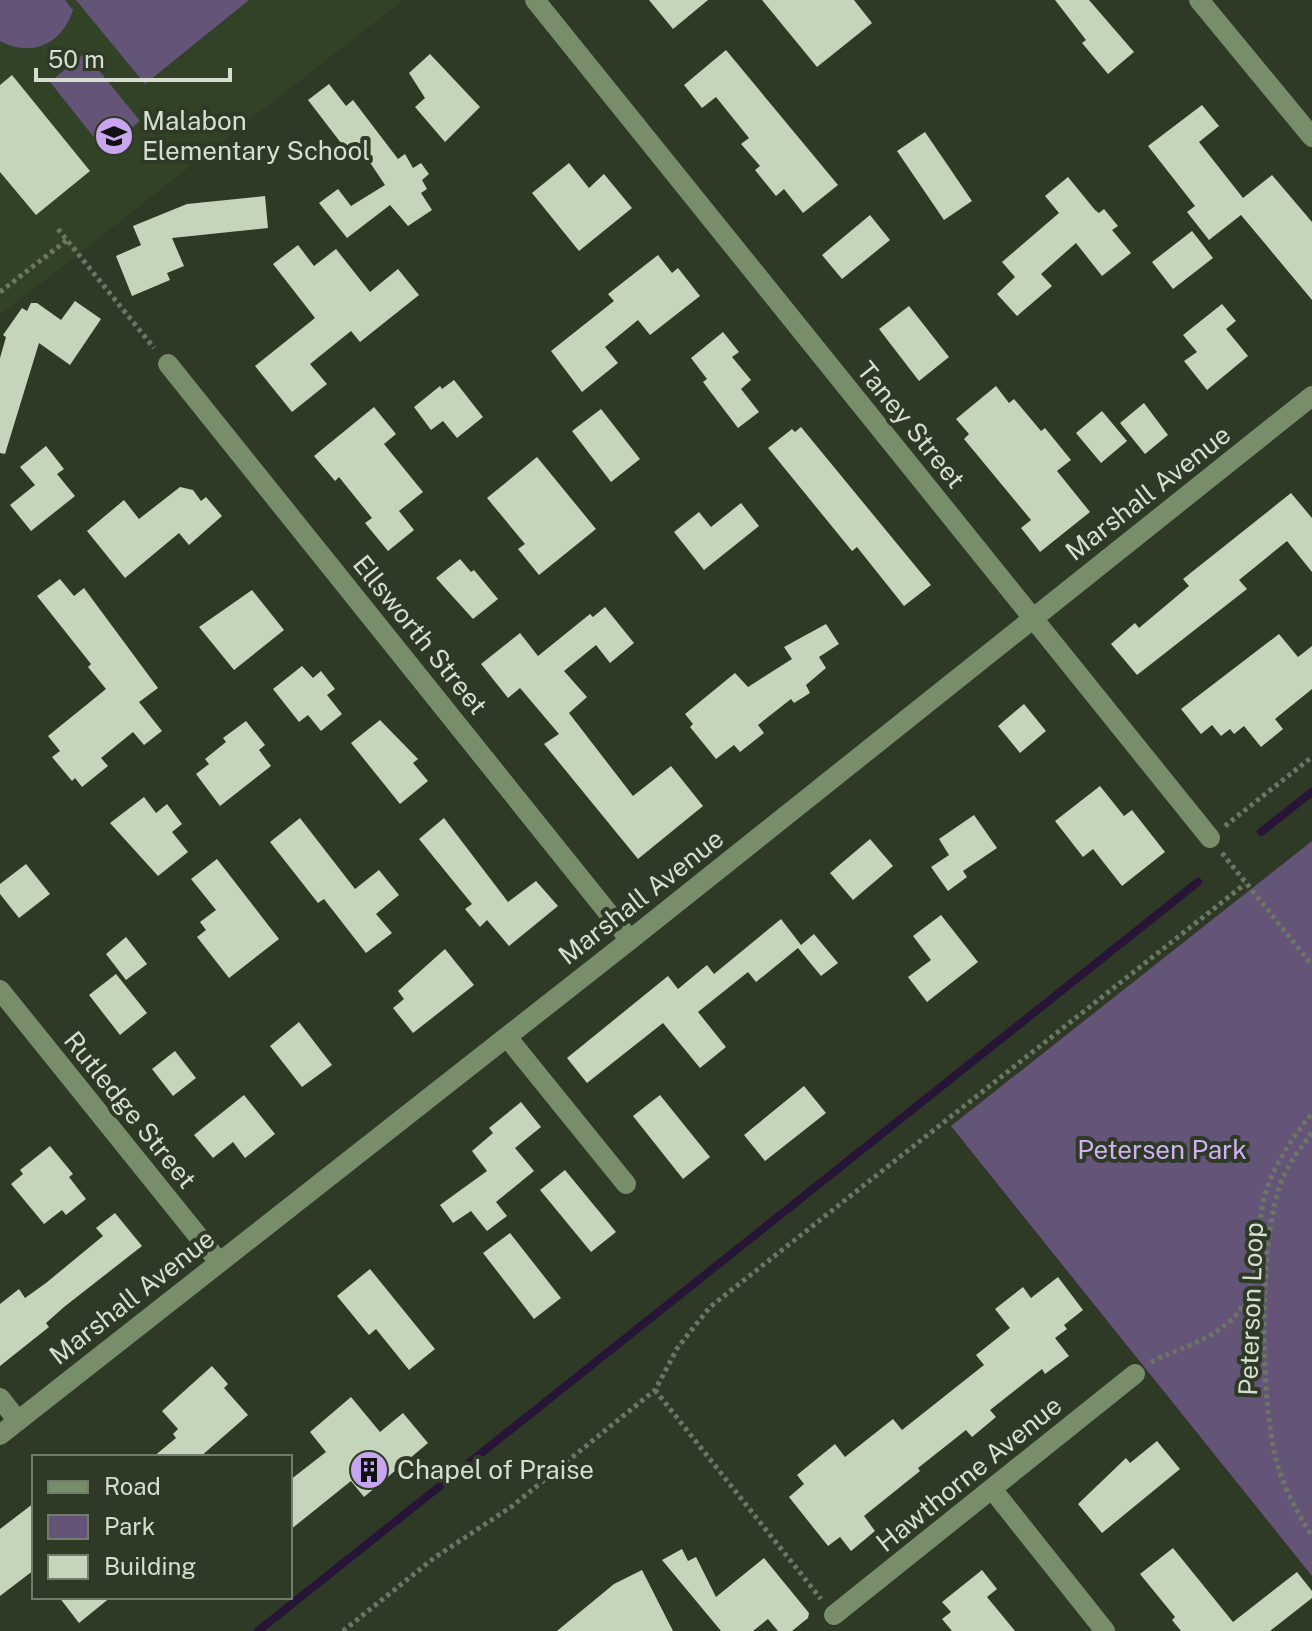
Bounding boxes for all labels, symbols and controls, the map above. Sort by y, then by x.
scale bar [36,32,230,82]
text: 50 m [48,45,105,73]
place label: Malabon Elementary School [142,105,370,166]
school or university icon: Malabon Elementary School [93,115,135,157]
street label: Taney Street [851,355,972,494]
street label: Marshall Avenue [1059,419,1236,567]
street label: Ellsworth Street [347,549,494,721]
street label: Marshall Avenue [552,823,729,971]
street label: Rutledge Street [58,1025,203,1194]
park label: Petersen Park [1077,1134,1247,1165]
street label: Peterson Loop [1232,1222,1269,1396]
street label: Marshall Avenue [43,1223,220,1371]
street label: Hawthorne Avenue [870,1389,1068,1558]
building icon: Chapel of Praise [348,1449,390,1491]
place label: Chapel of Praise [397,1454,594,1485]
legend [32,1455,292,1599]
text: Road [104,1472,161,1500]
text: Park [104,1512,155,1540]
text: Building [104,1552,196,1580]

